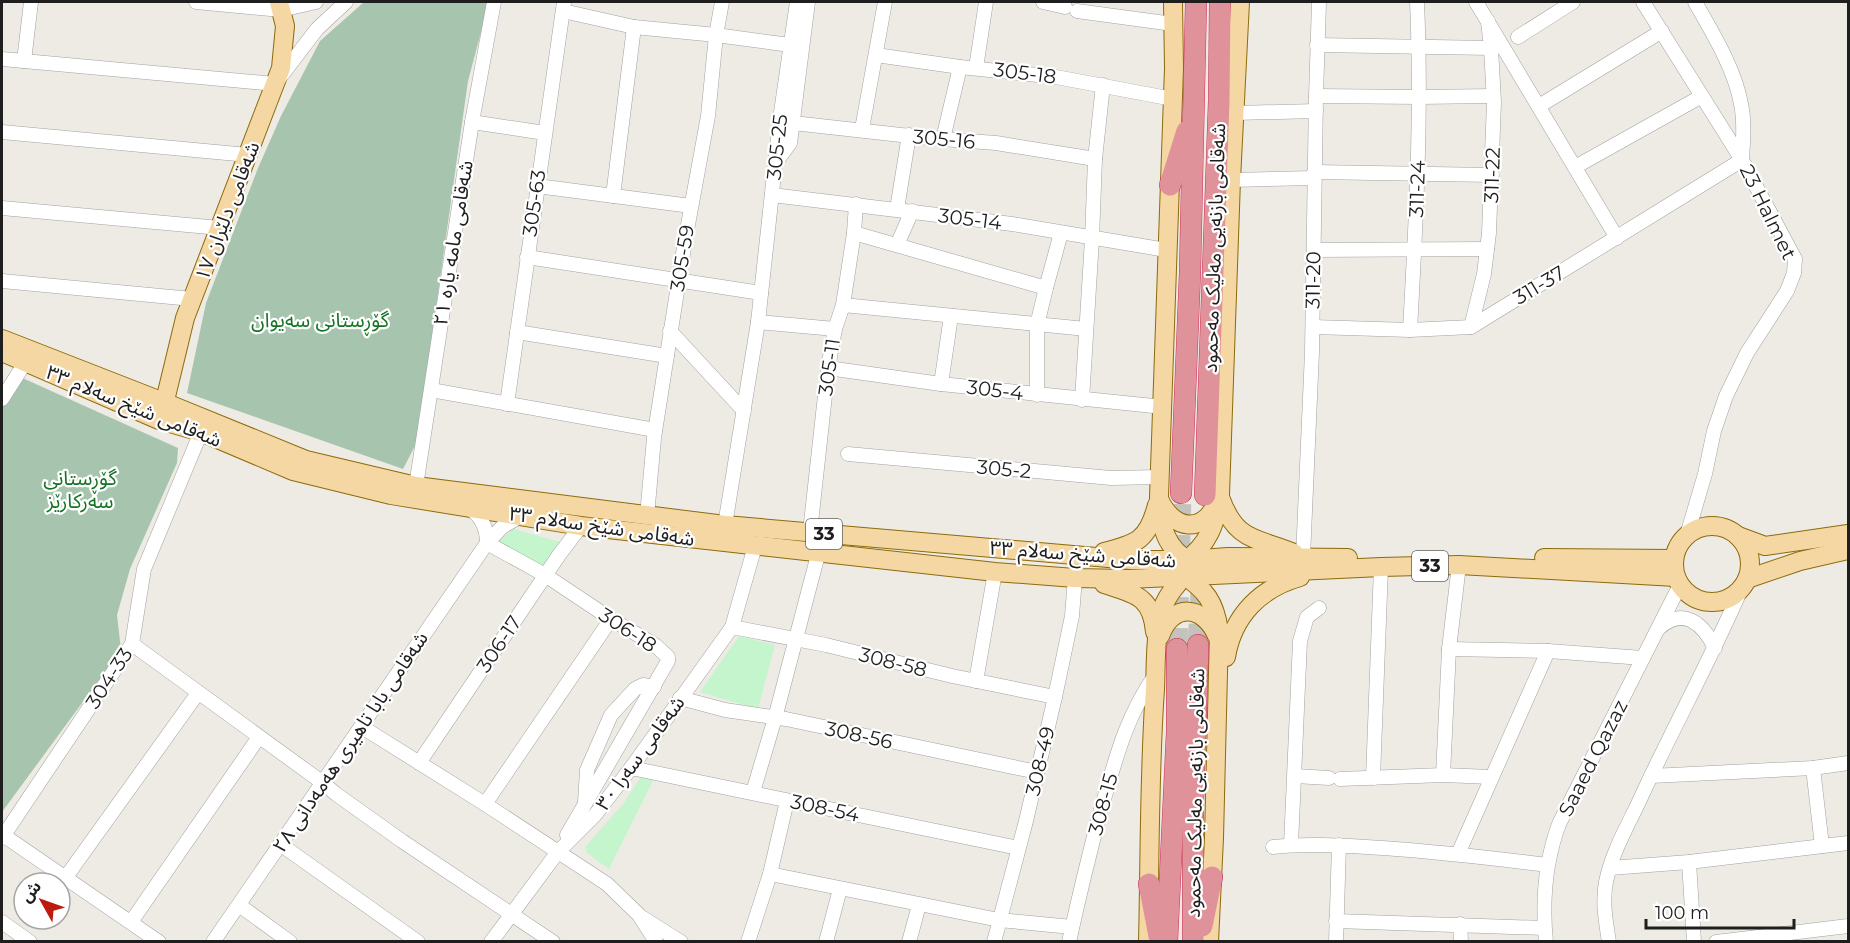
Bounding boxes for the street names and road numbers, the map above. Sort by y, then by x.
street label: 305-18 [992,57,1058,89]
street label: 305-25 [762,113,792,181]
street label: شەقامی بازنەیی مەلیک مەحمود [1198,123,1230,373]
street label: 305-16 [912,124,976,154]
street label: شەقامی دلێران ١٧ [189,138,265,284]
street label: 311-22 [1479,147,1505,203]
street label: شەقامی مامە یارە ٢١ [428,159,478,327]
street label: 311-24 [1404,160,1430,218]
street label: 23 Halmet [1735,161,1801,263]
street label: 305-63 [517,168,551,238]
street label: 305-14 [937,203,1003,235]
street label: 305-59 [665,223,699,293]
street label: 311-20 [1300,251,1326,309]
street label: 311-37 [1509,260,1569,310]
street label: 305-11 [813,337,845,397]
street label: شەقامی شێخ سەلام ٣٣ [42,360,225,455]
street label: 305-4 [965,375,1025,405]
street label: 305-2 [976,455,1032,483]
street label: شەقامی شێخ سەلام ٣٣ [507,501,696,554]
road number: 33 [806,519,842,549]
street label: شەقامی شێخ سەلام ٣٣ [989,536,1177,575]
road number: 33 [1412,551,1448,581]
street label: 306-18 [595,602,661,658]
street label: 306-17 [471,611,527,677]
street label: شەقامی بابا تاهیری هەمەدانی ٢٨ [267,627,433,857]
street label: 308-58 [857,642,929,682]
street label: 304-33 [81,643,137,713]
street label: شەقامی بازنەیی مەلیک مەحمود [1181,668,1209,918]
street label: شەقامی سەرا ٣٠ [590,691,690,815]
street label: Saaed Qazaz [1553,696,1633,820]
street label: 308-56 [823,716,895,754]
street label: 308-49 [1020,724,1060,798]
street label: 308-15 [1083,770,1123,838]
street label: 308-54 [789,789,861,827]

